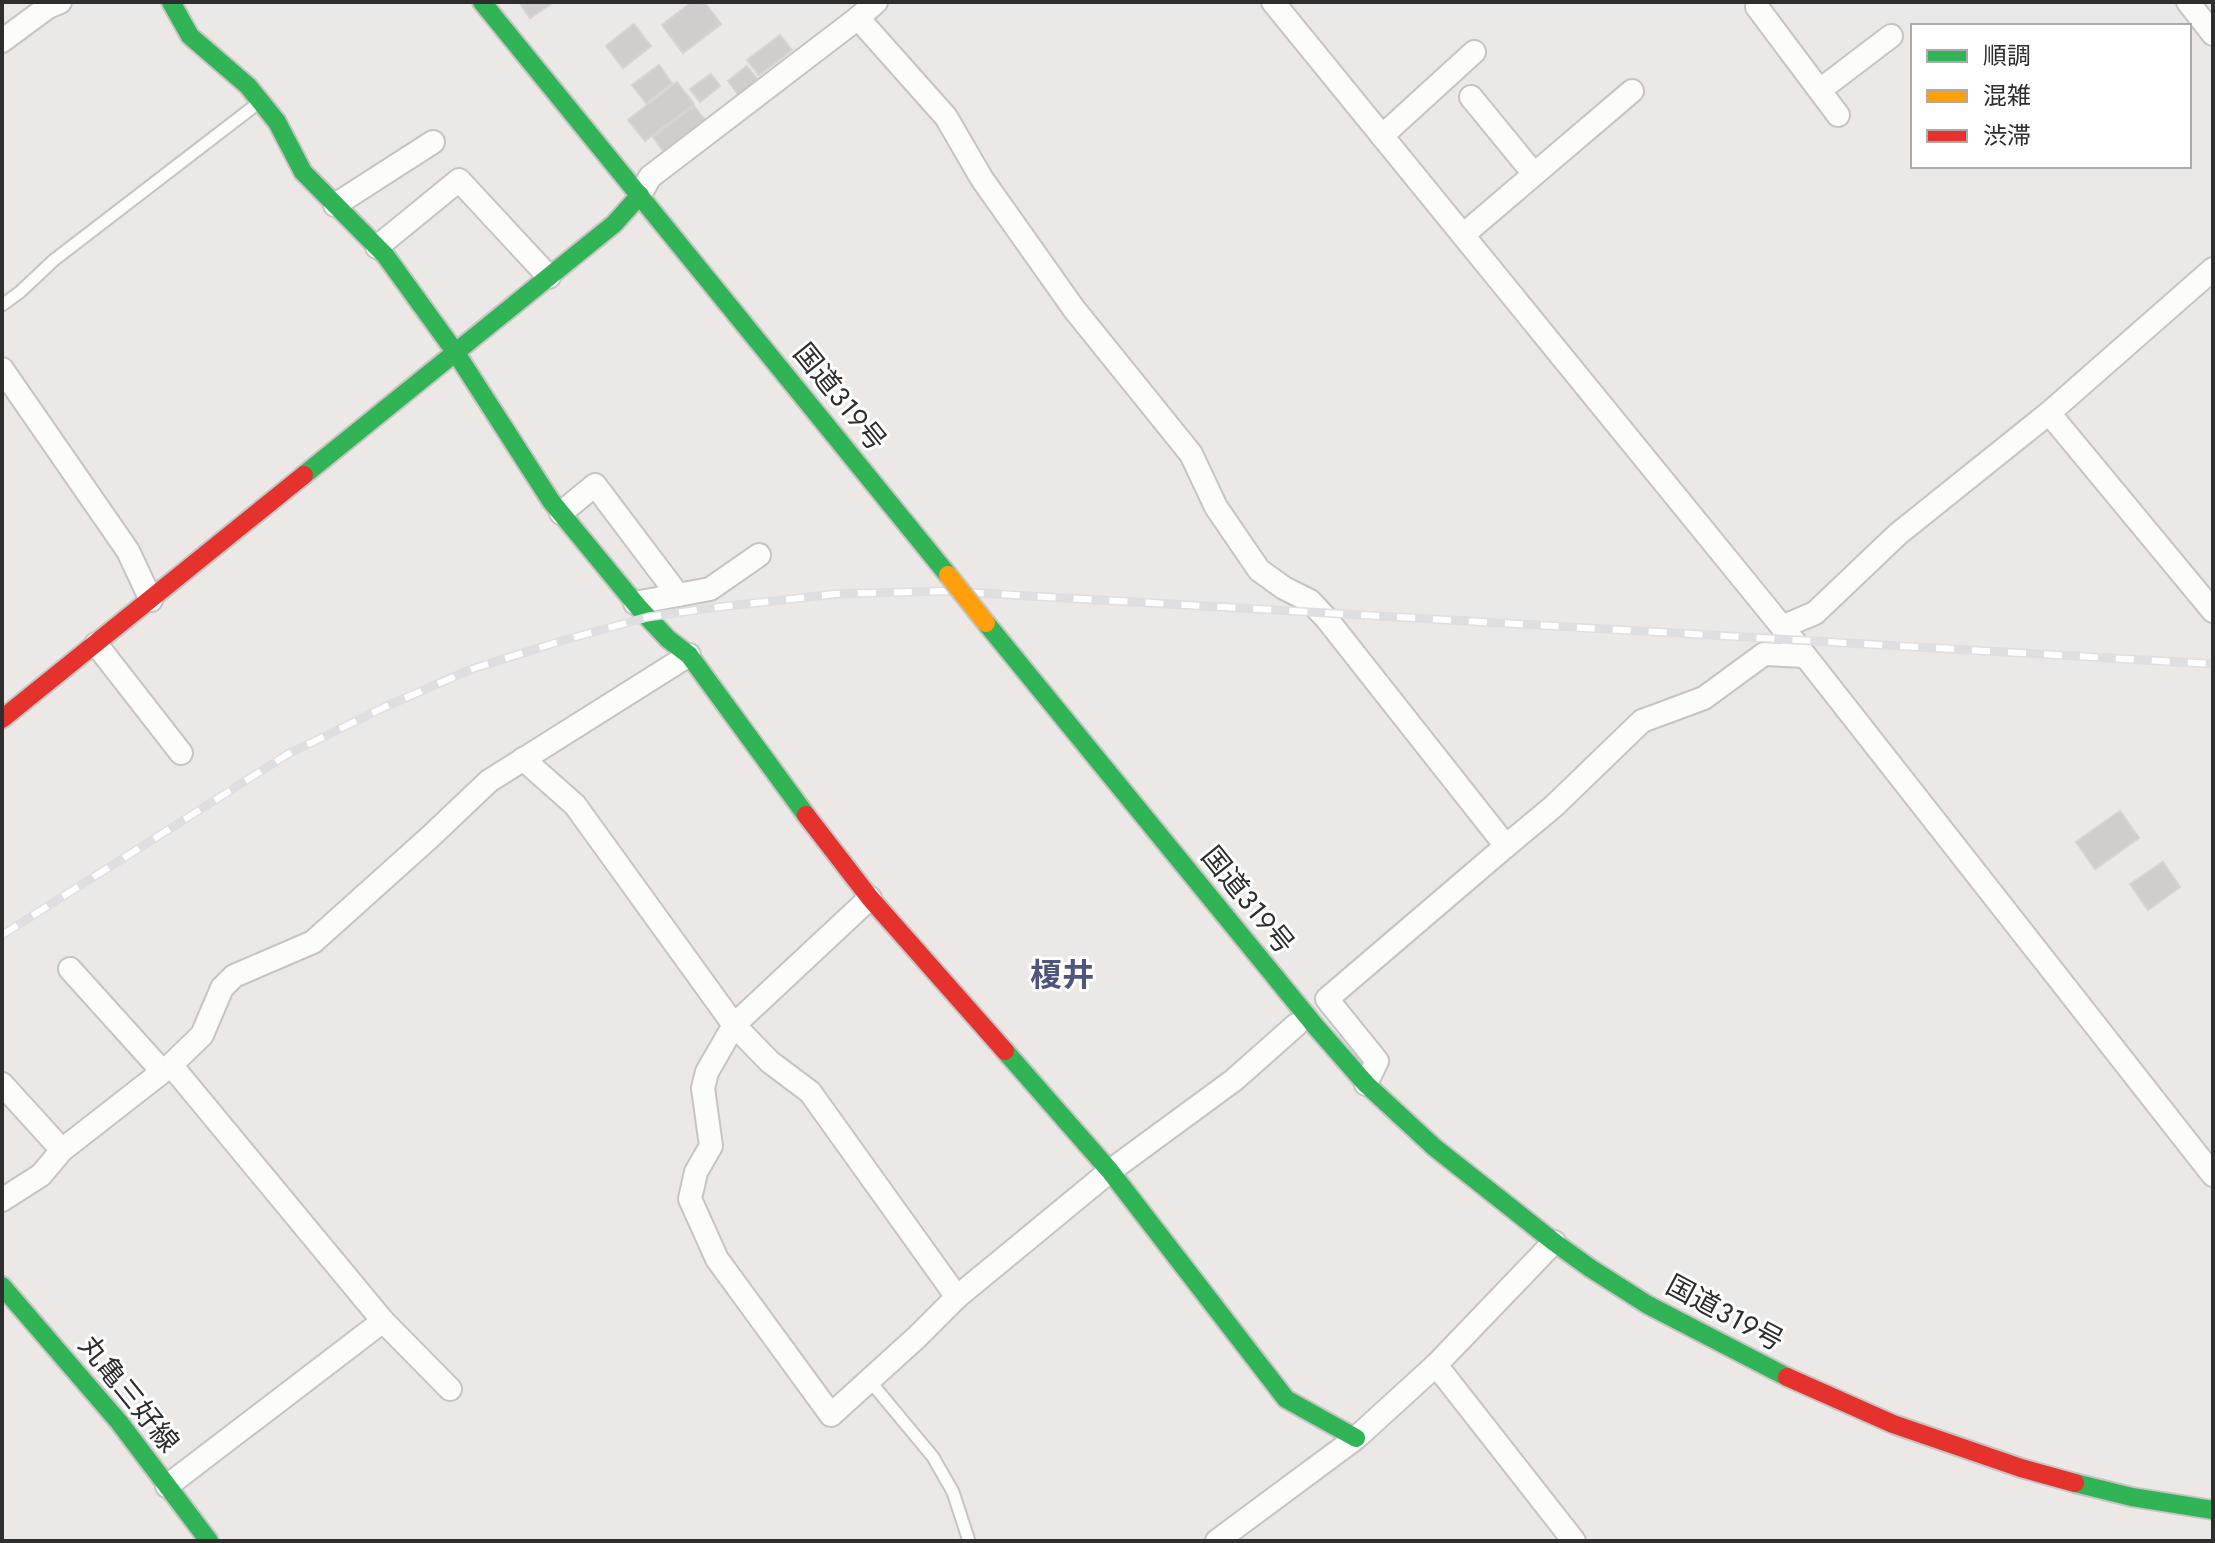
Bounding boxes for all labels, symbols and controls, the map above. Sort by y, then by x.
legend [1911,24,2191,168]
text: 順調 [1983,38,2031,73]
text: 混雑 [1983,78,2031,113]
text: 渋滞 [1983,118,2031,153]
street label: 国道319号 [784,334,896,460]
street label: 国道319号 [1192,837,1304,963]
district label: 榎井 [1030,952,1094,998]
street label: 国道319号 [1659,1265,1791,1361]
street label: 丸亀三好線 [69,1327,189,1461]

